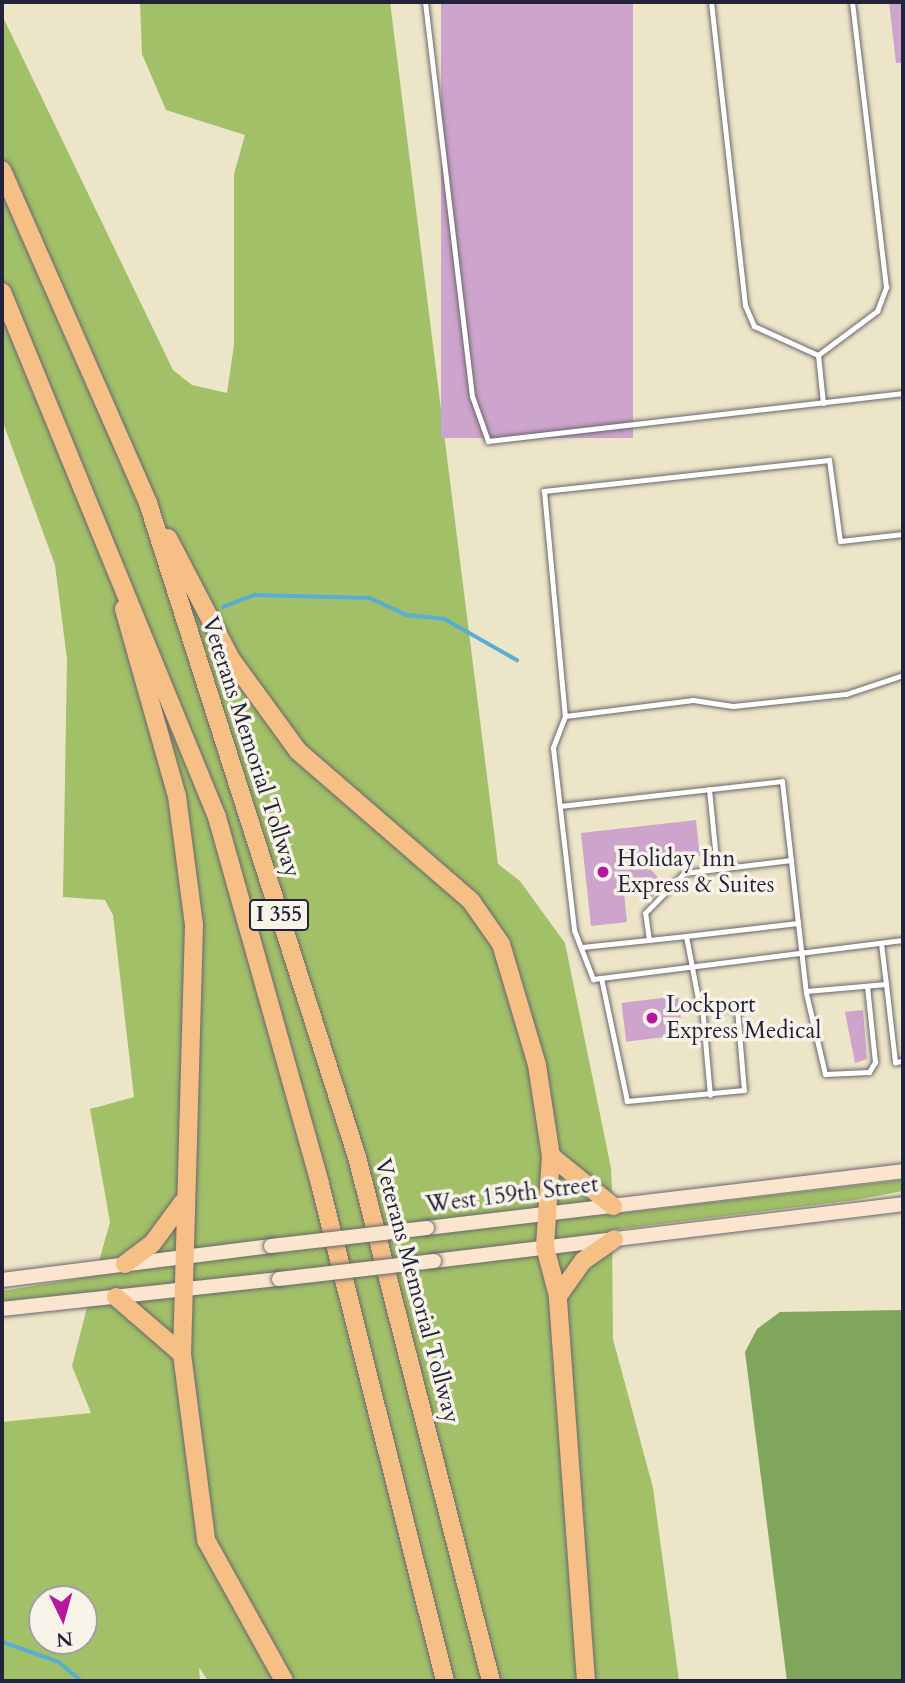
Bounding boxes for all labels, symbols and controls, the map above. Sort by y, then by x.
street label: Veterans Memorial Tollway [196,613,306,881]
place label: Holiday Inn Express & Suites [617,845,775,899]
marker: Holiday Inn Express & Suites [595,864,611,880]
road number: I 355 [247,898,310,932]
place label: Lockport Express Medical [666,991,821,1045]
marker: Lockport Express Medical [644,1010,660,1026]
street label: Veterans Memorial Tollway [368,1156,466,1426]
street label: West 159th Street [424,1171,600,1219]
north arrow [28,1585,98,1655]
text: N [55,1625,74,1653]

